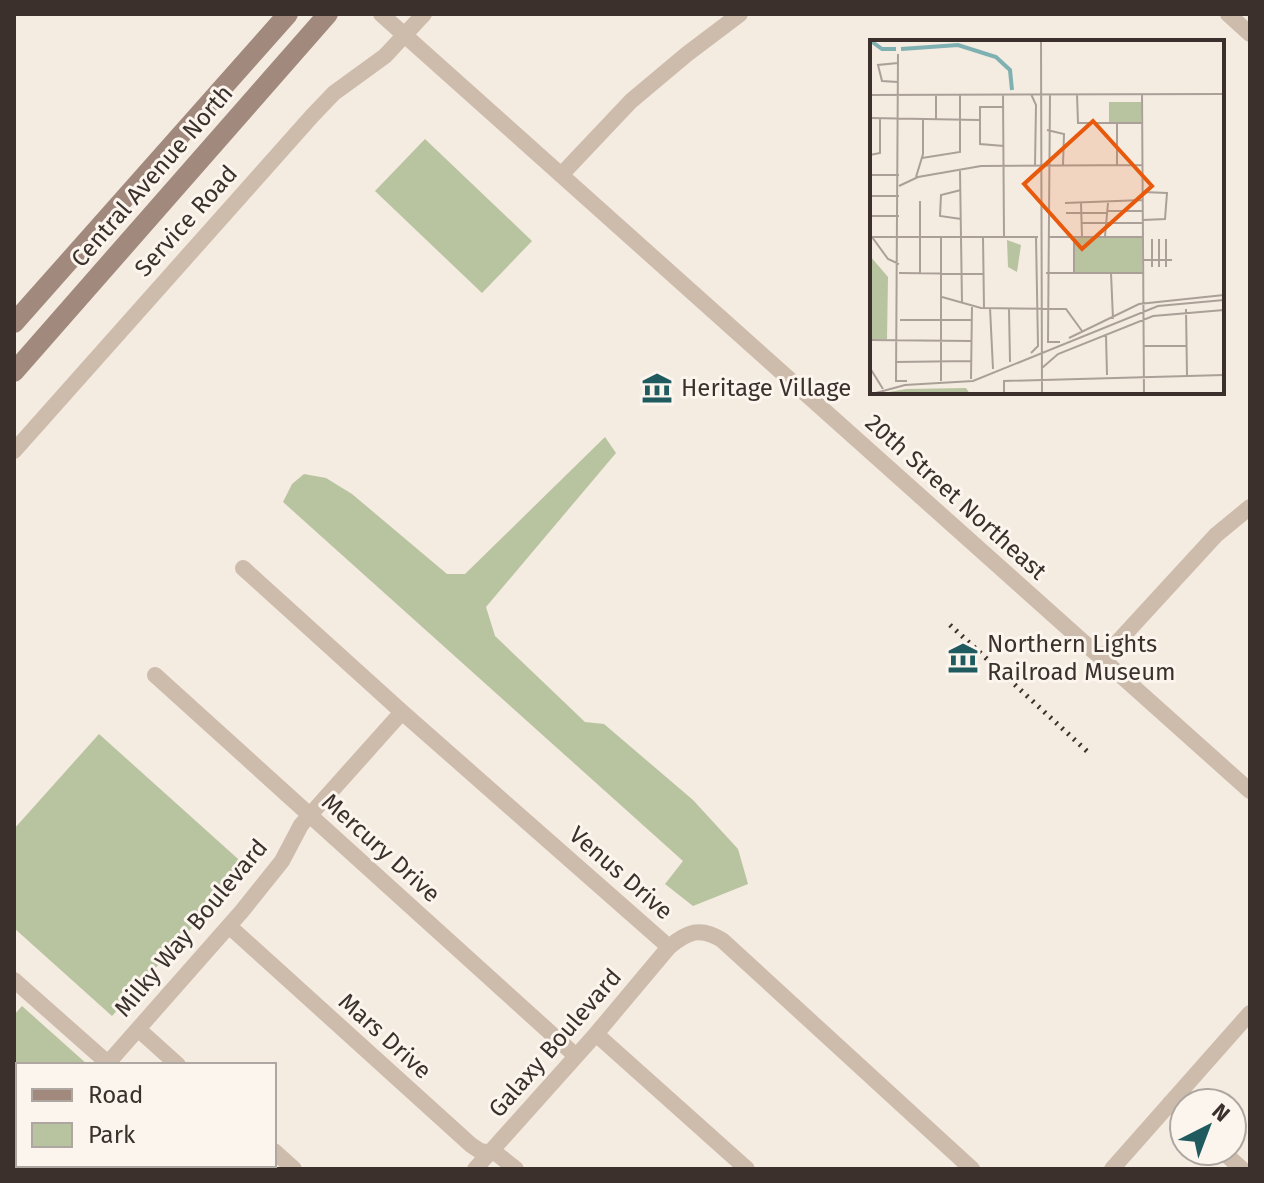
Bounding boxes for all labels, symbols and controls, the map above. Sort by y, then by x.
inset map [870,40,1224,394]
street label: Central Avenue North [65,79,239,273]
street label: Service Road [129,160,243,282]
museum icon: Heritage Village [640,371,674,405]
place label: Heritage Village [681,374,851,402]
street label: 20th Street Northeast [860,408,1052,586]
place label: Northern Lights Railroad Museum [987,630,1176,686]
museum icon: Northern Lights Railroad Museum [946,641,980,675]
street label: Mercury Drive [316,788,446,908]
street label: Venus Drive [564,821,678,925]
street label: Milky Way Boulevard [109,834,273,1022]
street label: Galaxy Boulevard [483,963,627,1123]
street label: Mars Drive [333,987,437,1085]
legend [16,1063,276,1167]
text: Road [88,1081,143,1109]
north arrow [1168,1087,1248,1167]
text: N [1207,1098,1236,1127]
text: Park [88,1121,136,1149]

